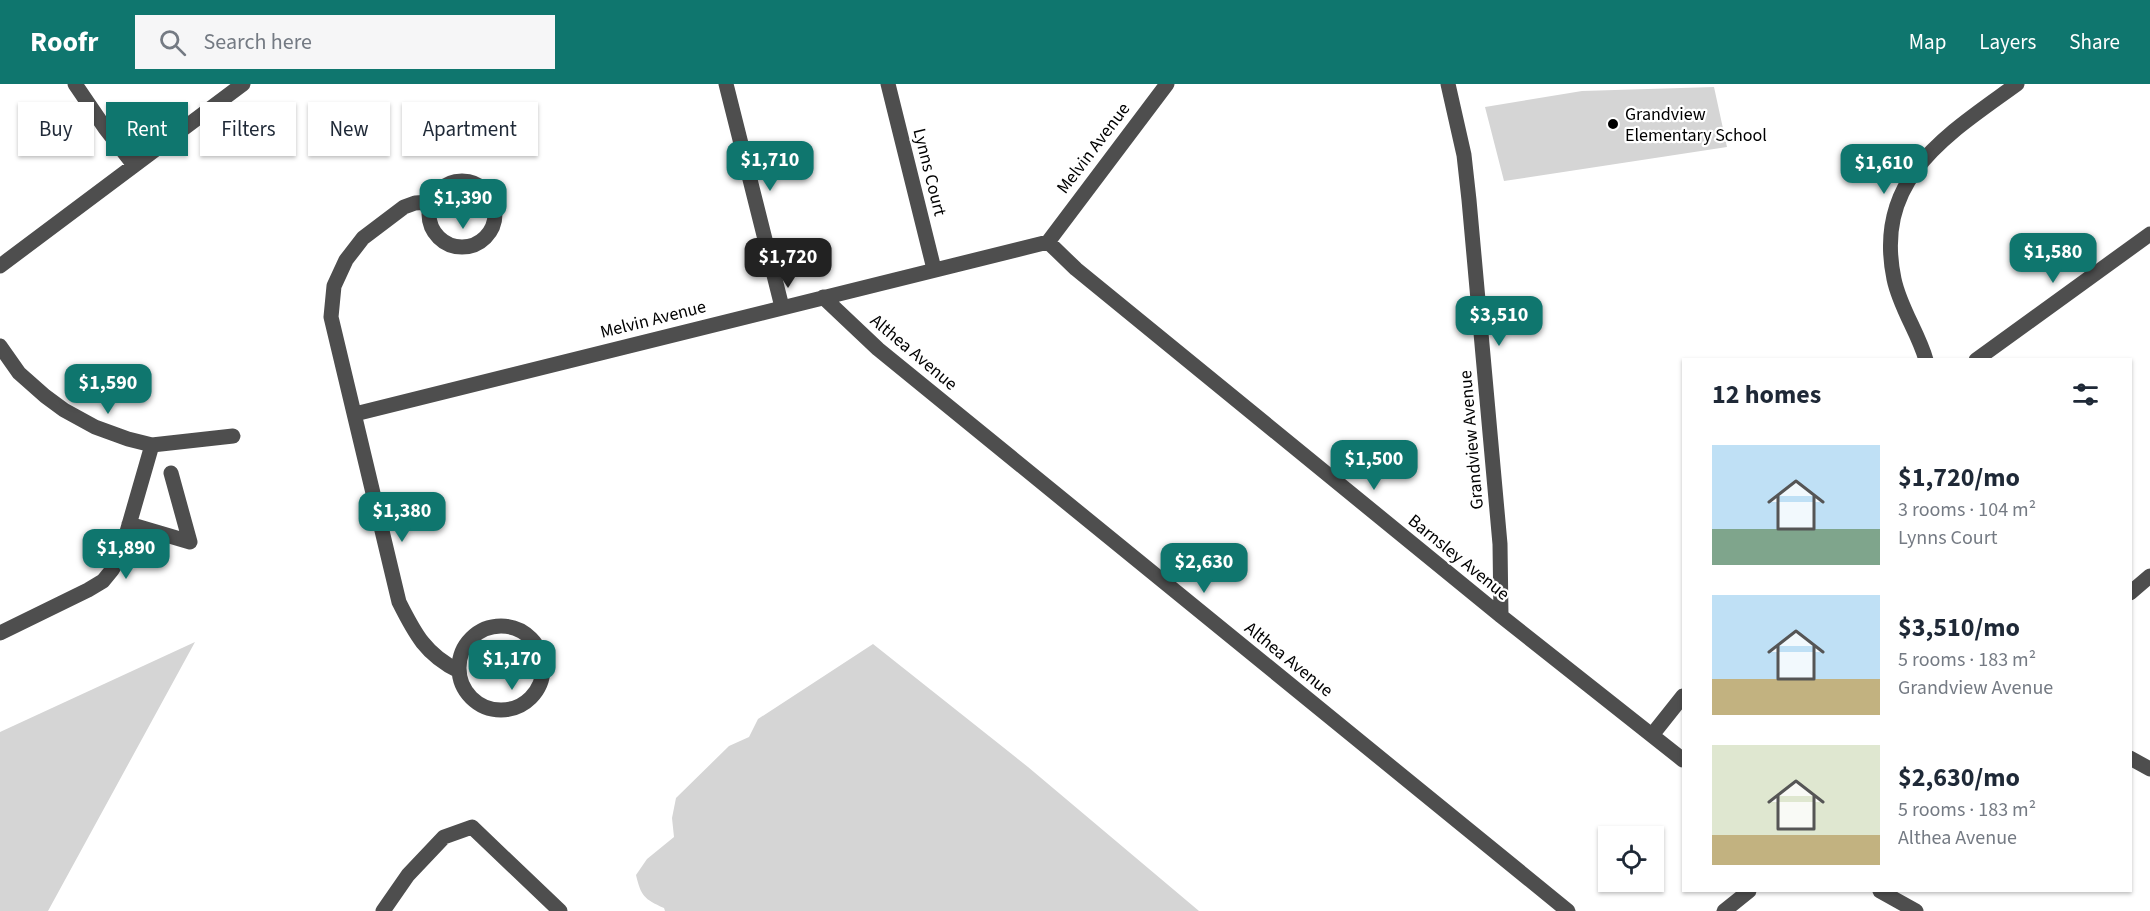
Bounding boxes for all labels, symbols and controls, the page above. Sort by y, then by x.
search box [135,15,555,69]
text: Roofr [30,22,99,62]
icon: search [156,26,189,59]
text: Search here [204,26,312,58]
text: Map [1909,27,1946,57]
text: Layers [1979,27,2036,57]
text: Share [2069,27,2120,57]
street label: Melvin Avenue [1051,97,1136,199]
chip: Buy [18,102,94,156]
chip: Rent [106,102,188,156]
chip: Filters [200,102,296,156]
chip: New [308,102,390,156]
chip: Apartment [402,102,538,156]
place label: Grandview Elementary School [1625,102,1767,148]
marker: Grandview Elementary School [1606,117,1620,131]
street label: Lynns Court [907,126,952,219]
pin: $1,710 [721,141,819,192]
pin: $1,610 [1835,144,1933,195]
text: $1,710 [741,146,799,174]
text: $1,610 [1855,149,1913,177]
pin: $1,390 [414,179,512,230]
text: $1,390 [434,184,492,212]
pin: $1,580 [2004,233,2102,284]
pin: $1,720 [739,238,837,289]
text: $1,580 [2024,238,2082,266]
text: $1,720 [759,243,817,271]
street label: Melvin Avenue [598,294,709,345]
pin: $3,510 [1450,296,1548,347]
text: $3,510 [1470,301,1528,329]
street label: Althea Avenue [865,308,963,396]
pin: $1,590 [59,364,157,415]
text: $1,590 [79,369,137,397]
street label: Grandview Avenue [1453,369,1490,511]
text: 12 homes [1712,376,1821,413]
icon: filters [2069,378,2102,411]
pin: $1,500 [1325,440,1423,491]
text: $1,500 [1345,445,1403,473]
text: $1,720/mo [1898,459,2020,496]
icon: home [1760,469,1832,541]
pin: $1,380 [353,492,451,543]
text: 3 rooms · 104 m² [1898,496,2036,524]
text: $1,380 [373,497,431,525]
street label: Barnsley Avenue [1402,509,1515,606]
text: Lynns Court [1898,524,1997,552]
pin: $1,890 [77,529,175,580]
text: $1,890 [97,534,155,562]
pin: $2,630 [1155,543,1253,594]
text: $2,630 [1175,548,1233,576]
text: $3,510/mo [1898,609,2020,646]
street label: Althea Avenue [1239,616,1338,703]
icon: home [1760,619,1832,691]
pin: $1,170 [463,640,561,691]
text: $1,170 [483,645,541,673]
text: 5 rooms · 183 m² [1898,646,2036,674]
text: Grandview Avenue [1898,674,2053,702]
text: $2,630/mo [1898,759,2020,796]
icon: home [1760,769,1832,841]
text: 5 rooms · 183 m² [1898,796,2036,824]
text: Althea Avenue [1898,824,2017,852]
map controls [1598,826,1664,892]
button: locate [1598,826,1664,892]

